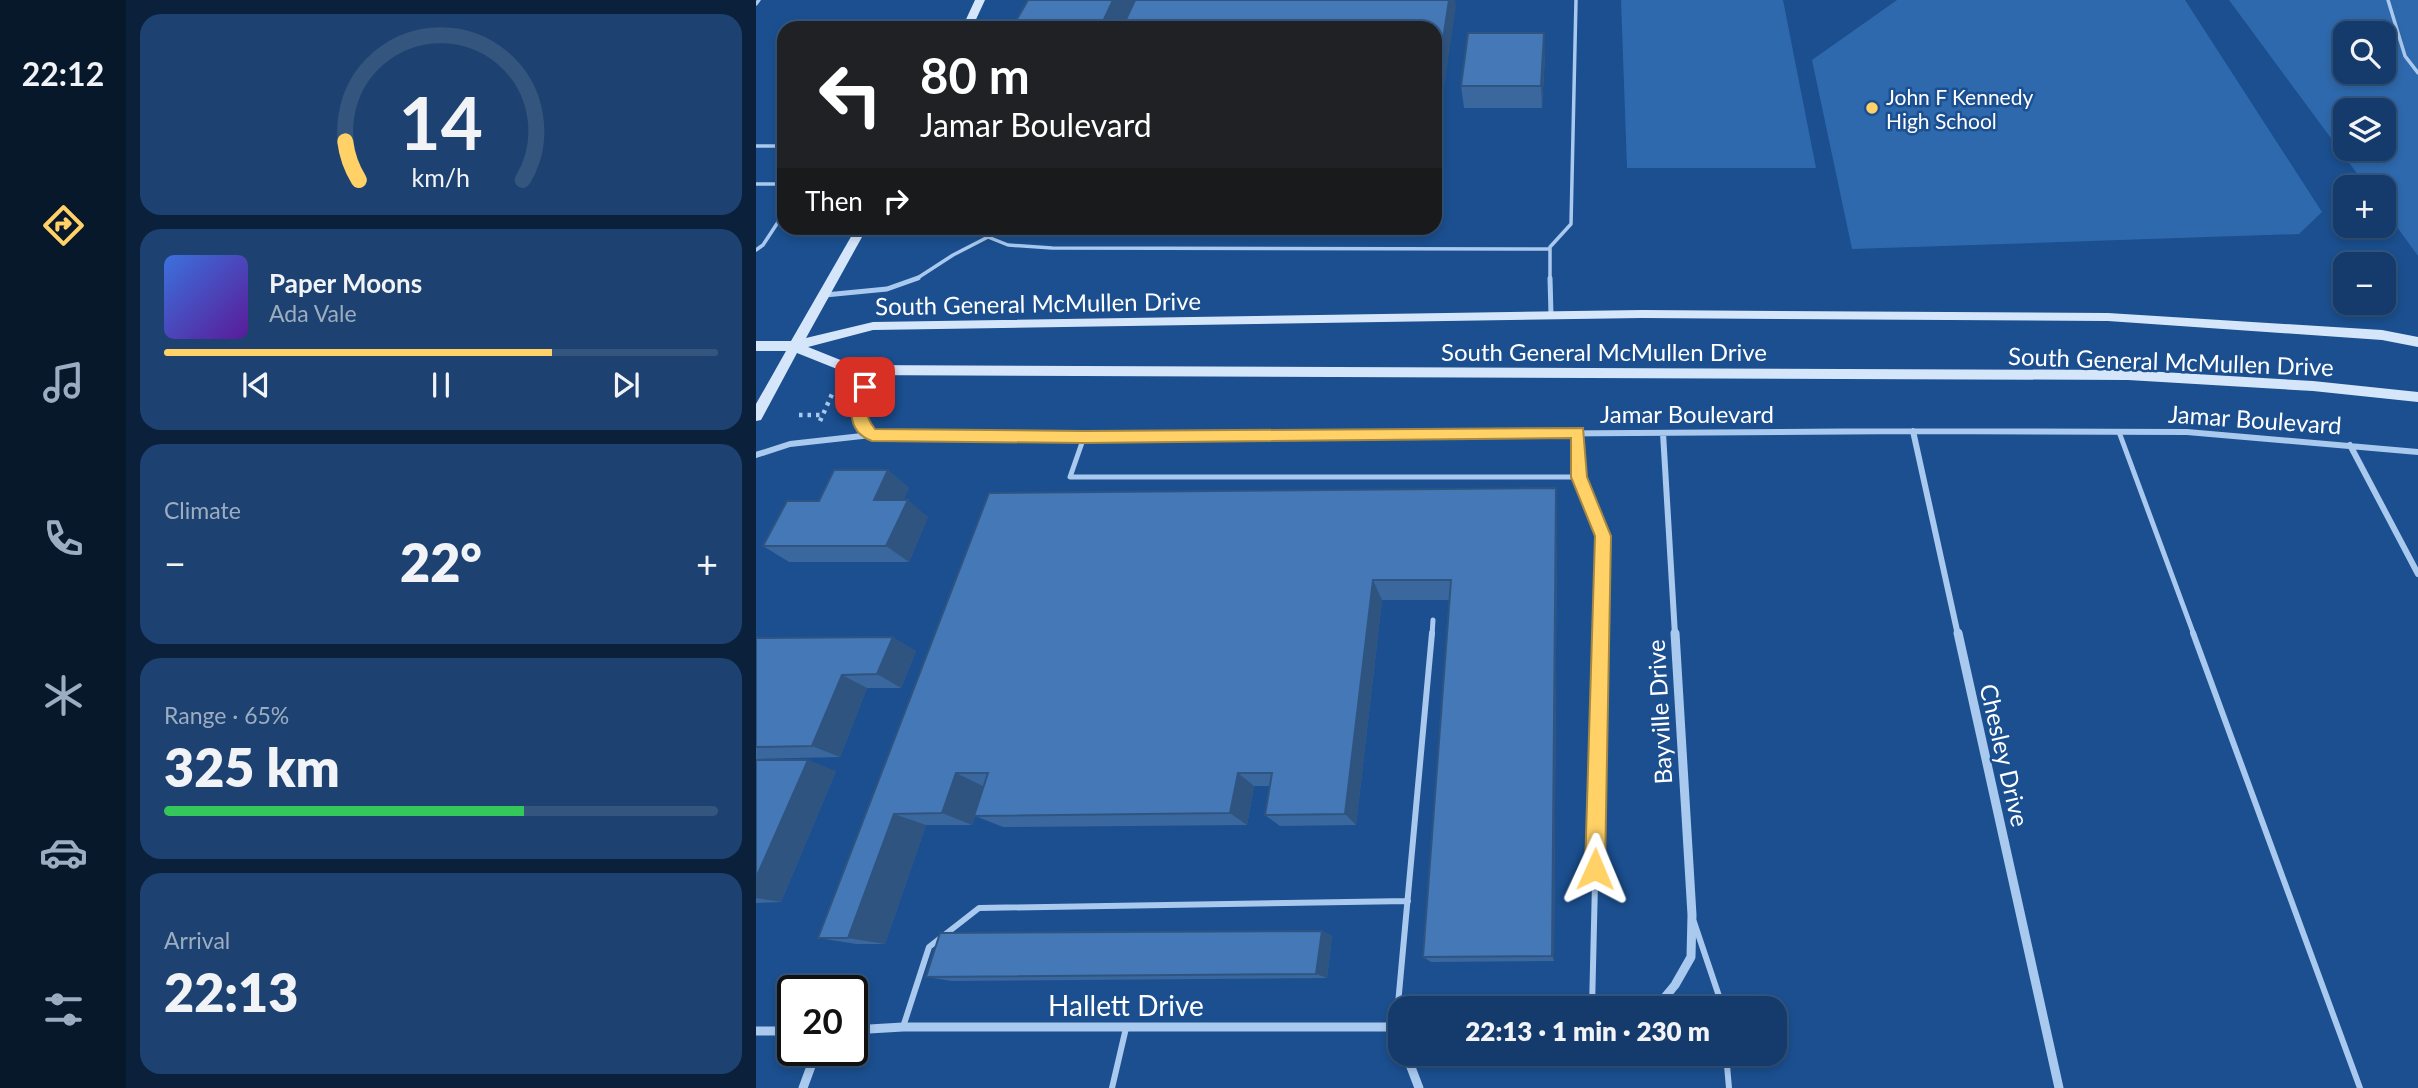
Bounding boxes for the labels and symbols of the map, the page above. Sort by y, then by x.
place label: John F Kennedy High School [1886,84,2033,133]
marker: John F Kennedy High School [1864,100,1880,116]
street label: South General McMullen Drive [875,286,1201,320]
street label: South General McMullen Drive [1441,337,1767,366]
street label: South General McMullen Drive [2008,341,2334,381]
pin [835,357,895,417]
street label: Jamar Boulevard [2167,398,2343,440]
street label: Jamar Boulevard [1600,399,1774,428]
street label: Bayville Drive [1641,639,1677,785]
street label: Chesley Drive [1974,681,2036,829]
position arrow [1558,832,1632,906]
speed limit sign: 20 [777,975,868,1066]
street label: Hallett Drive [1048,988,1204,1022]

